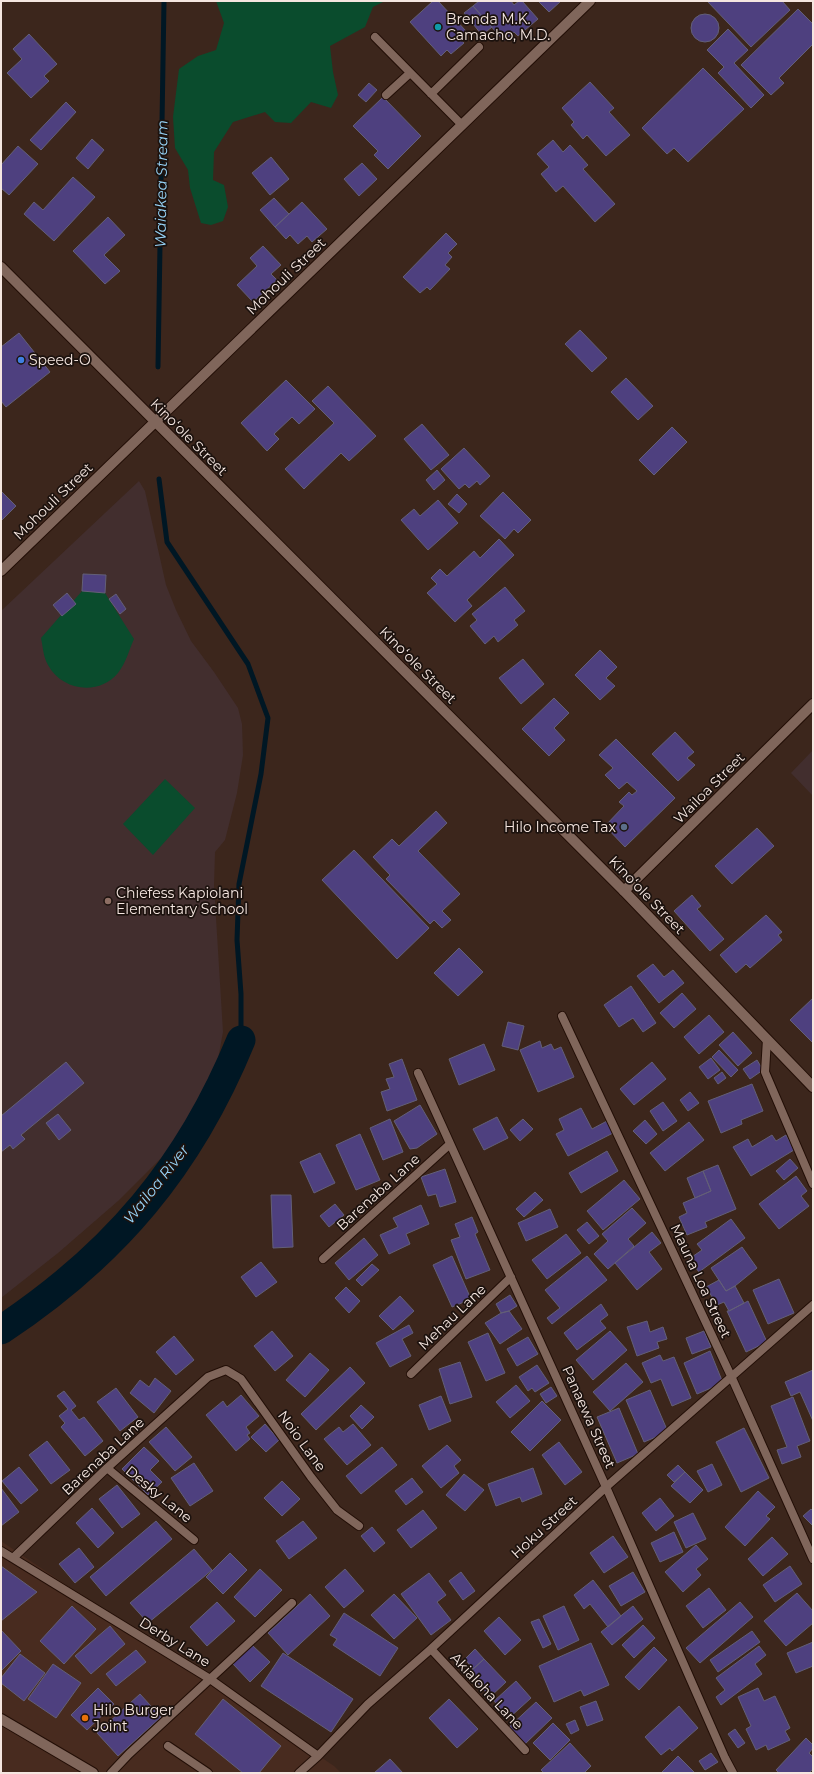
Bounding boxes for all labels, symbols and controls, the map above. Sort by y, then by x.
place label: Brenda M.K. Camacho, M.D. [446,10,550,44]
marker: Brenda M.K. Camacho, M.D. [433,22,443,32]
water label: Waiakea Stream [150,120,172,248]
street label: Mohouli Street [243,233,330,318]
place label: Speed-O [29,351,91,369]
marker: Speed-O [16,355,26,365]
street label: Kinoʻole Street [147,395,232,480]
street label: Mohouli Street [10,458,97,543]
street label: Kinoʻole Street [376,623,461,708]
street label: Wailoa Street [670,748,749,827]
place label: Hilo Income Tax [504,818,617,836]
marker: Hilo Income Tax [619,822,629,832]
street label: Kinoʻole Street [605,852,689,938]
place label: Chiefess Kapiolani Elementary School [116,884,248,918]
marker: Chiefess Kapiolani Elementary School [103,896,113,906]
water label: Wailoa River [119,1140,193,1227]
street label: Barenaba Lane [333,1150,423,1234]
street label: Mauna Loa Street [667,1221,735,1341]
street label: Mehau Lane [414,1280,490,1354]
street label: Panaewa Street [558,1363,620,1471]
street label: Noio Lane [274,1407,330,1475]
street label: Barenaba Lane [58,1413,148,1499]
street label: Desky Lane [122,1462,196,1526]
street label: Hoku Street [507,1492,581,1562]
street label: Derby Lane [136,1613,214,1671]
street label: Akialoha Lane [447,1649,527,1733]
place label: Hilo Burger Joint [92,1701,174,1735]
marker: Hilo Burger Joint [80,1713,90,1723]

